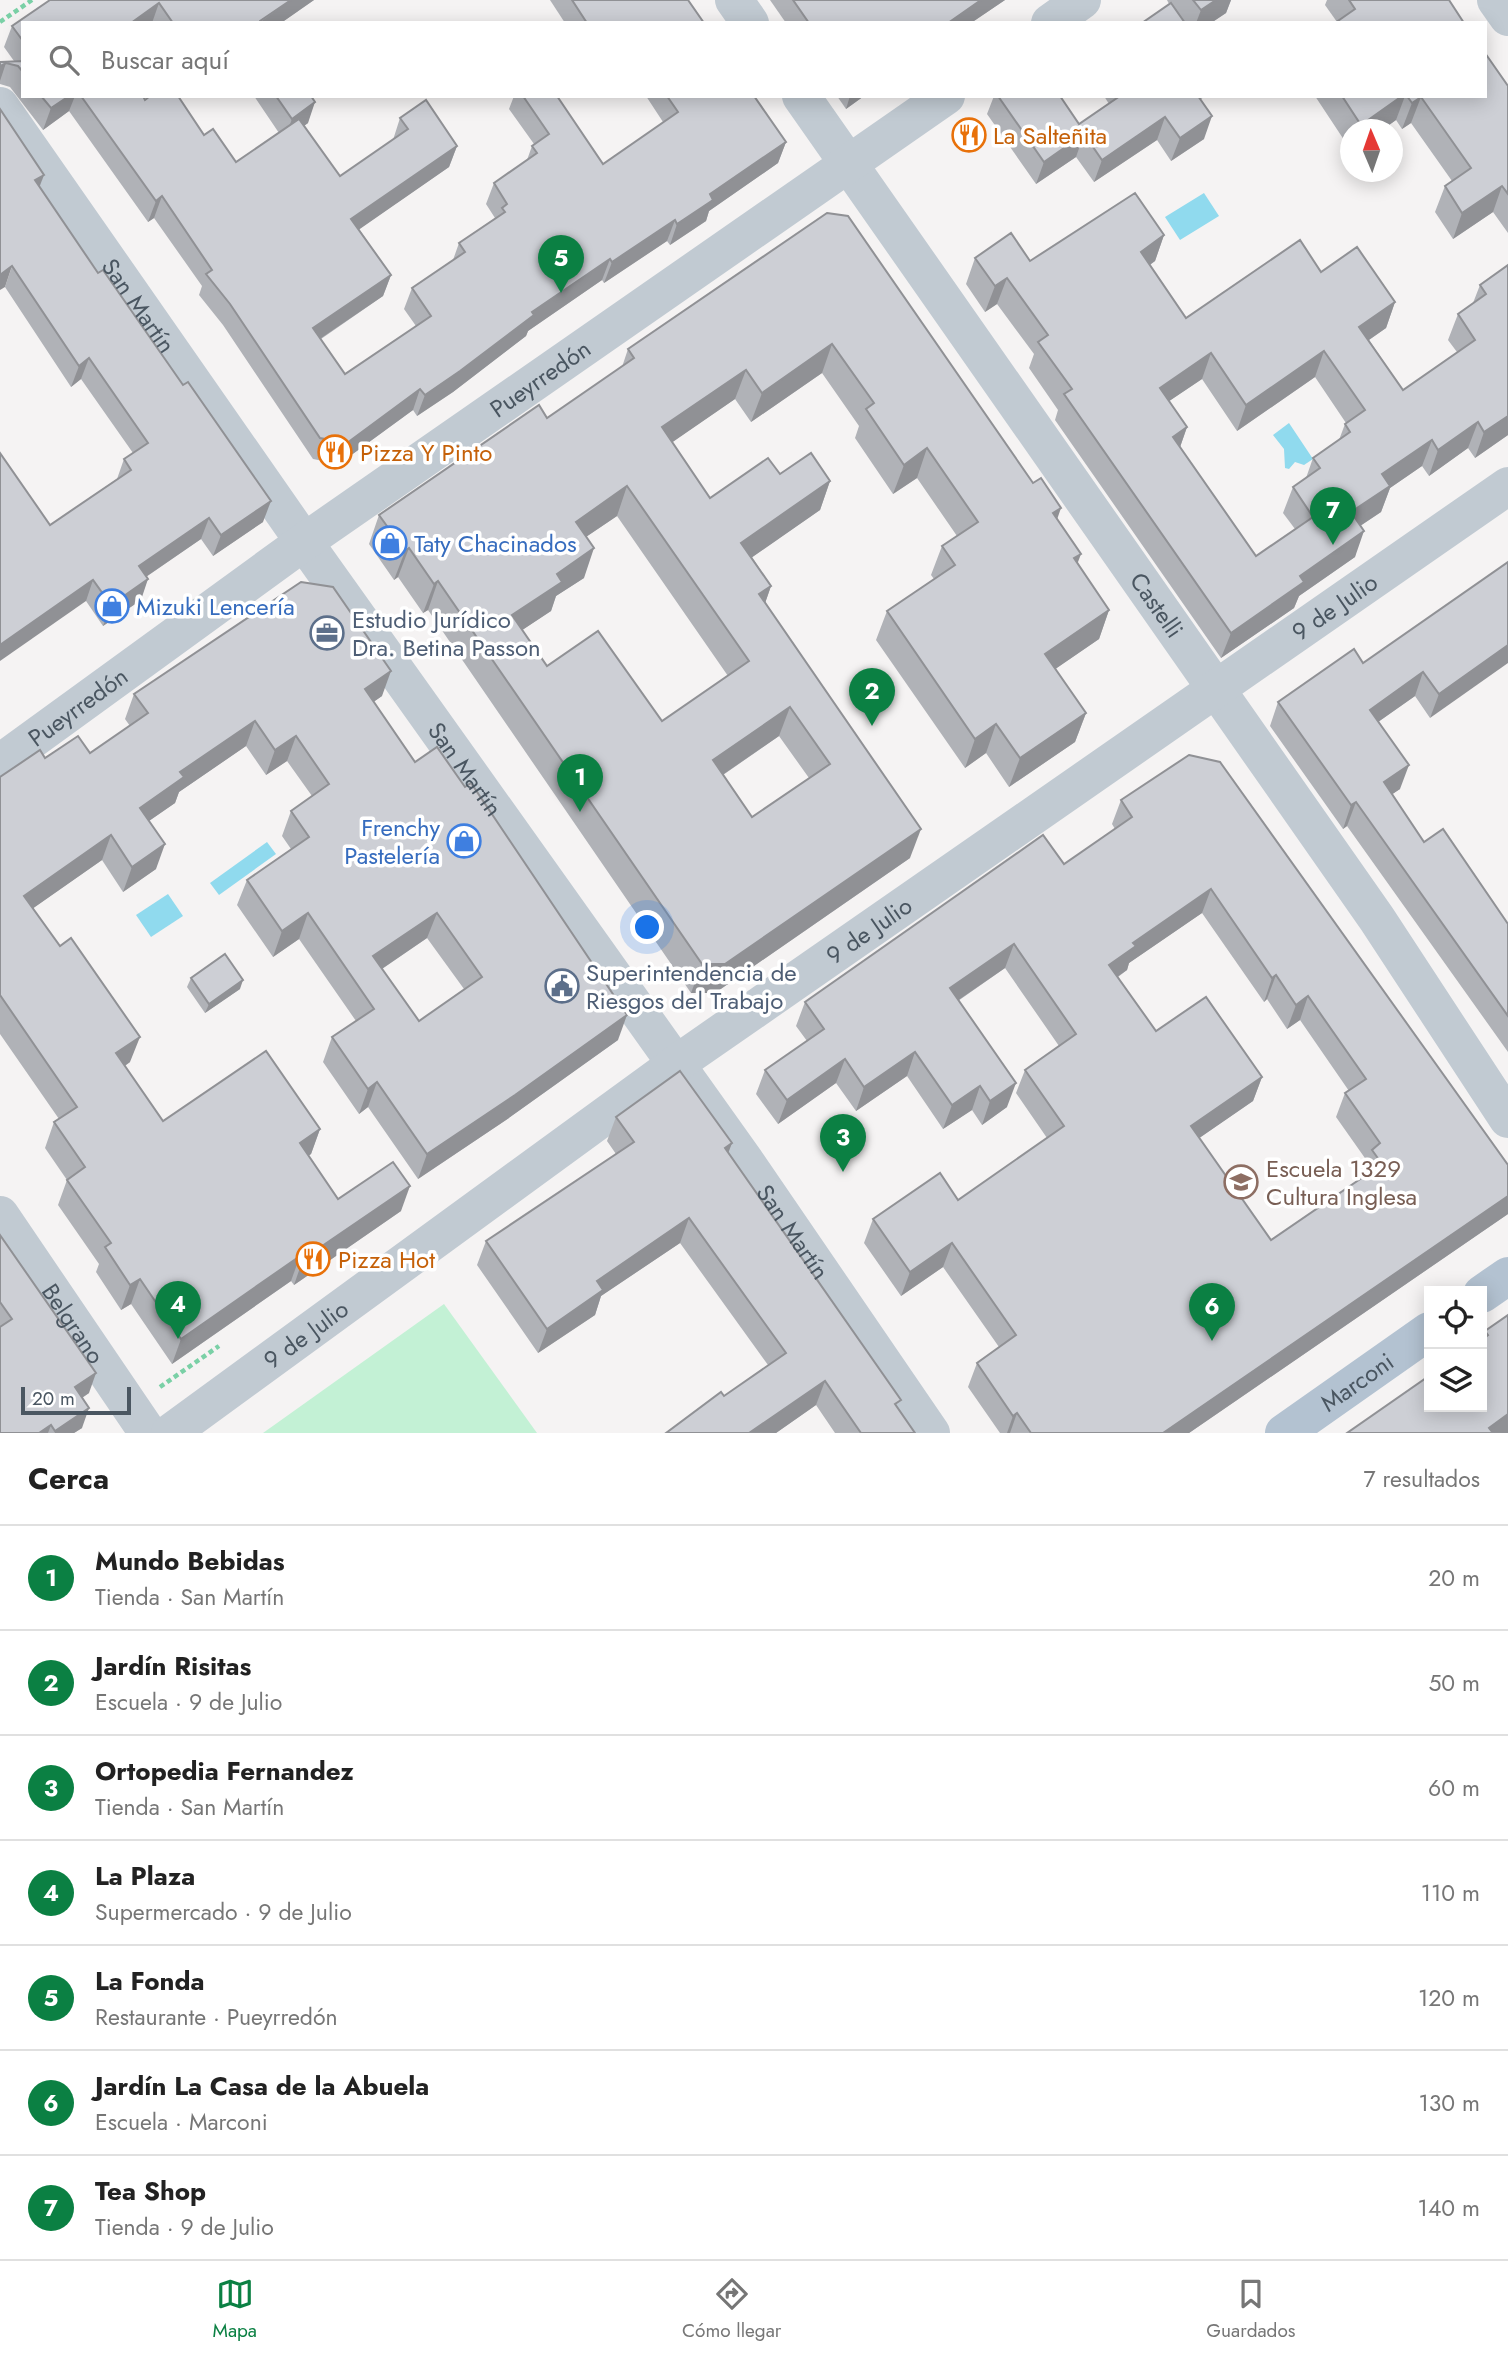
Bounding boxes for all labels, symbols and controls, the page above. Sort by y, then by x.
search box [21,21,1487,98]
icon: search [45,41,83,79]
text: Buscar aquí [101,41,229,79]
restaurant icon: La Salteñita [950,116,988,154]
place label: La Salteñita [993,118,1107,153]
north arrow [1340,119,1403,182]
pin: 5 [538,235,584,293]
street label: San Martín [94,251,184,360]
street label: Pueyrredón [482,331,597,426]
restaurant icon: Pizza Y Pinto [316,433,354,471]
place label: Pizza Y Pinto [360,435,492,470]
pin: 7 [1310,487,1356,545]
shop icon: Taty Chacinados [371,524,409,562]
place label: Taty Chacinados [414,526,577,561]
street label: 9 de Julio [1284,564,1384,649]
street label: Castelli [1122,565,1192,645]
shop icon: Mizuki Lencería [93,587,131,625]
place label: Mizuki Lencería [136,589,295,624]
place label: Estudio Jurídico Dra. Betina Passon [352,602,541,665]
office icon: Estudio Jurídico Dra. Betina Passon [308,614,346,652]
street label: Pueyrredón [21,658,135,755]
pin: 2 [849,668,895,726]
street label: San Martín [420,715,511,823]
pin: 1 [557,754,603,812]
place label: Frenchy Pastelería [344,810,440,873]
shop icon: Frenchy Pastelería [445,822,483,860]
street label: 9 de Julio [819,888,919,972]
your location [630,910,664,944]
place label: Superintendencia de Riesgos del Trabajo [586,955,797,1018]
public building icon: Superintendencia de Riesgos del Trabajo [543,967,581,1005]
pin: 3 [820,1114,866,1172]
place label: Escuela 1329 Cultura Inglesa [1266,1151,1417,1214]
school or university icon: Escuela 1329 Cultura Inglesa [1222,1163,1260,1201]
street label: San Martín [748,1177,838,1286]
restaurant icon: Pizza Hot [294,1240,332,1278]
place label: Pizza Hot [338,1242,435,1277]
street label: Belgrano [34,1276,113,1371]
pin: 4 [155,1281,201,1339]
pin: 6 [1189,1283,1235,1341]
map controls [1424,1286,1487,1412]
button: locate [1424,1286,1487,1349]
street label: 9 de Julio [256,1291,355,1377]
street label: Marconi [1313,1344,1401,1420]
button: layers [1424,1349,1487,1412]
scale bar [21,1384,131,1416]
text: 20 m [32,1385,75,1412]
text: Cerca [28,1457,109,1500]
text: 7 resultados [1363,1462,1480,1496]
text: Mundo Bebidas [95,1542,285,1580]
text: 1 [45,1561,57,1595]
text: 20 m [1428,1561,1480,1595]
text: Tienda · San Martín [95,1580,284,1614]
text: Jardín Risitas [95,1647,251,1685]
text: 2 [43,1666,59,1700]
text: 50 m [1428,1666,1480,1700]
text: Escuela · 9 de Julio [95,1685,282,1719]
text: Ortopedia Fernandez [95,1752,354,1790]
text: 3 [44,1771,58,1805]
text: 60 m [1428,1771,1480,1805]
text: Tienda · San Martín [95,1790,284,1824]
text: La Plaza [95,1857,195,1895]
text: 4 [43,1876,59,1910]
text: 110 m [1421,1876,1480,1910]
text: Supermercado · 9 de Julio [95,1895,352,1929]
text: La Fonda [95,1962,205,2000]
text: 5 [44,1981,58,2015]
text: 120 m [1418,1981,1480,2015]
text: Restaurante · Pueyrredón [95,2000,338,2034]
text: Jardín La Casa de la Abuela [95,2067,429,2105]
text: 6 [43,2086,59,2120]
text: 130 m [1418,2086,1480,2120]
text: Escuela · Marconi [95,2105,268,2139]
text: Tea Shop [95,2172,206,2210]
text: 7 [44,2191,58,2225]
text: 140 m [1418,2191,1480,2225]
text: Tienda · 9 de Julio [95,2210,274,2244]
tab: Mapa [213,2275,257,2344]
tab: Cómo llegar [682,2275,781,2344]
tab: Guardados [1206,2275,1295,2344]

